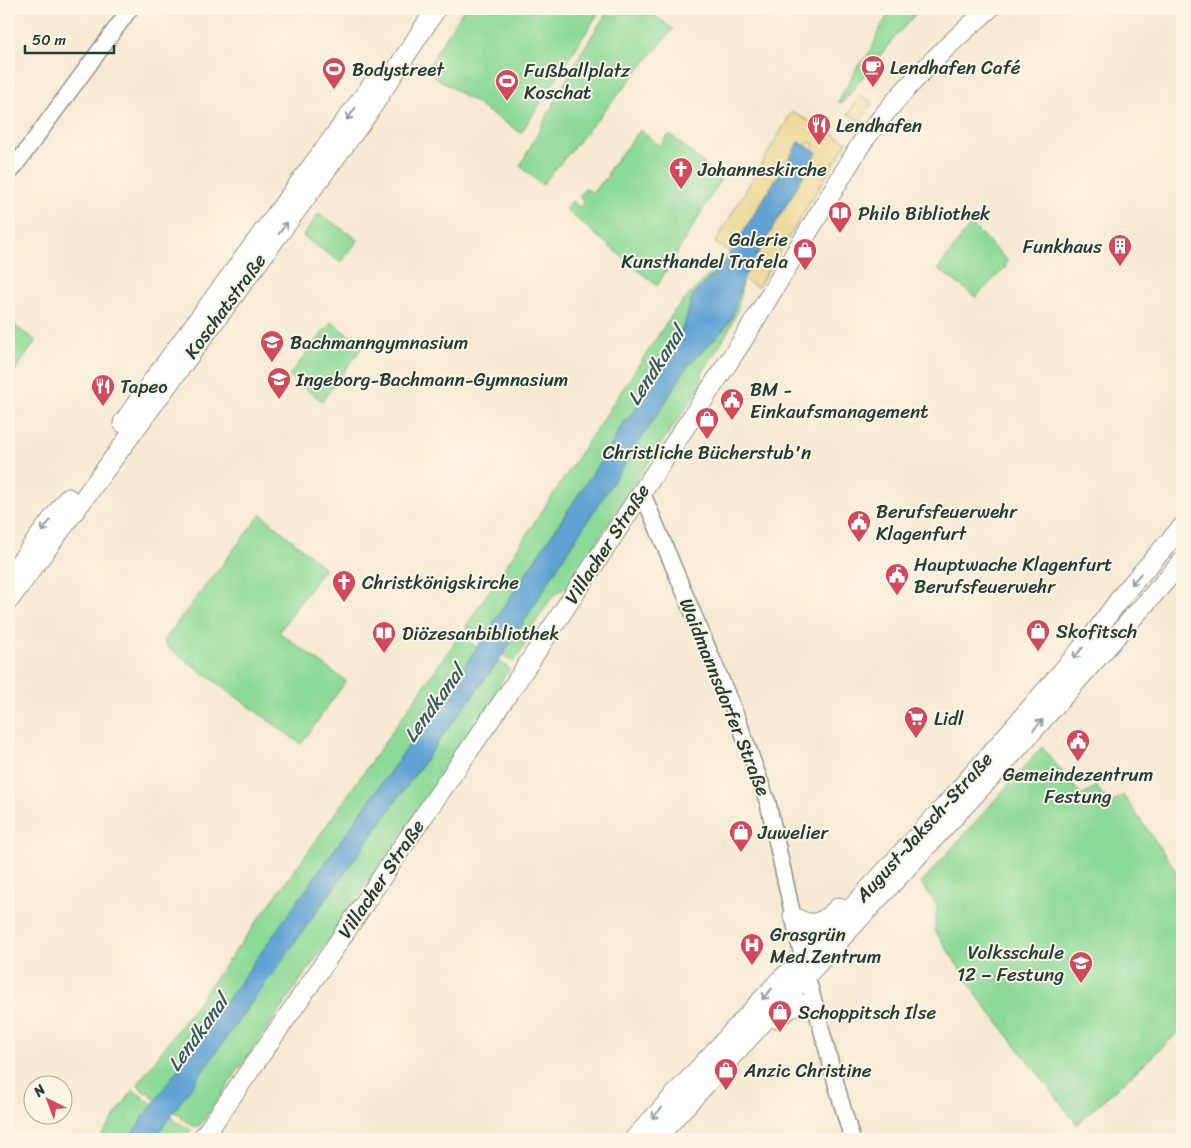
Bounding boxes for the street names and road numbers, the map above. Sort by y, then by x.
street label: Koschatstraße [175,246,275,366]
street label: Villacher Straße [556,477,659,611]
street label: Waidmannsdorfer Straße [670,593,780,801]
street label: August-Jaksch-Straße [846,744,1001,911]
street label: Villacher Straße [329,812,433,945]

